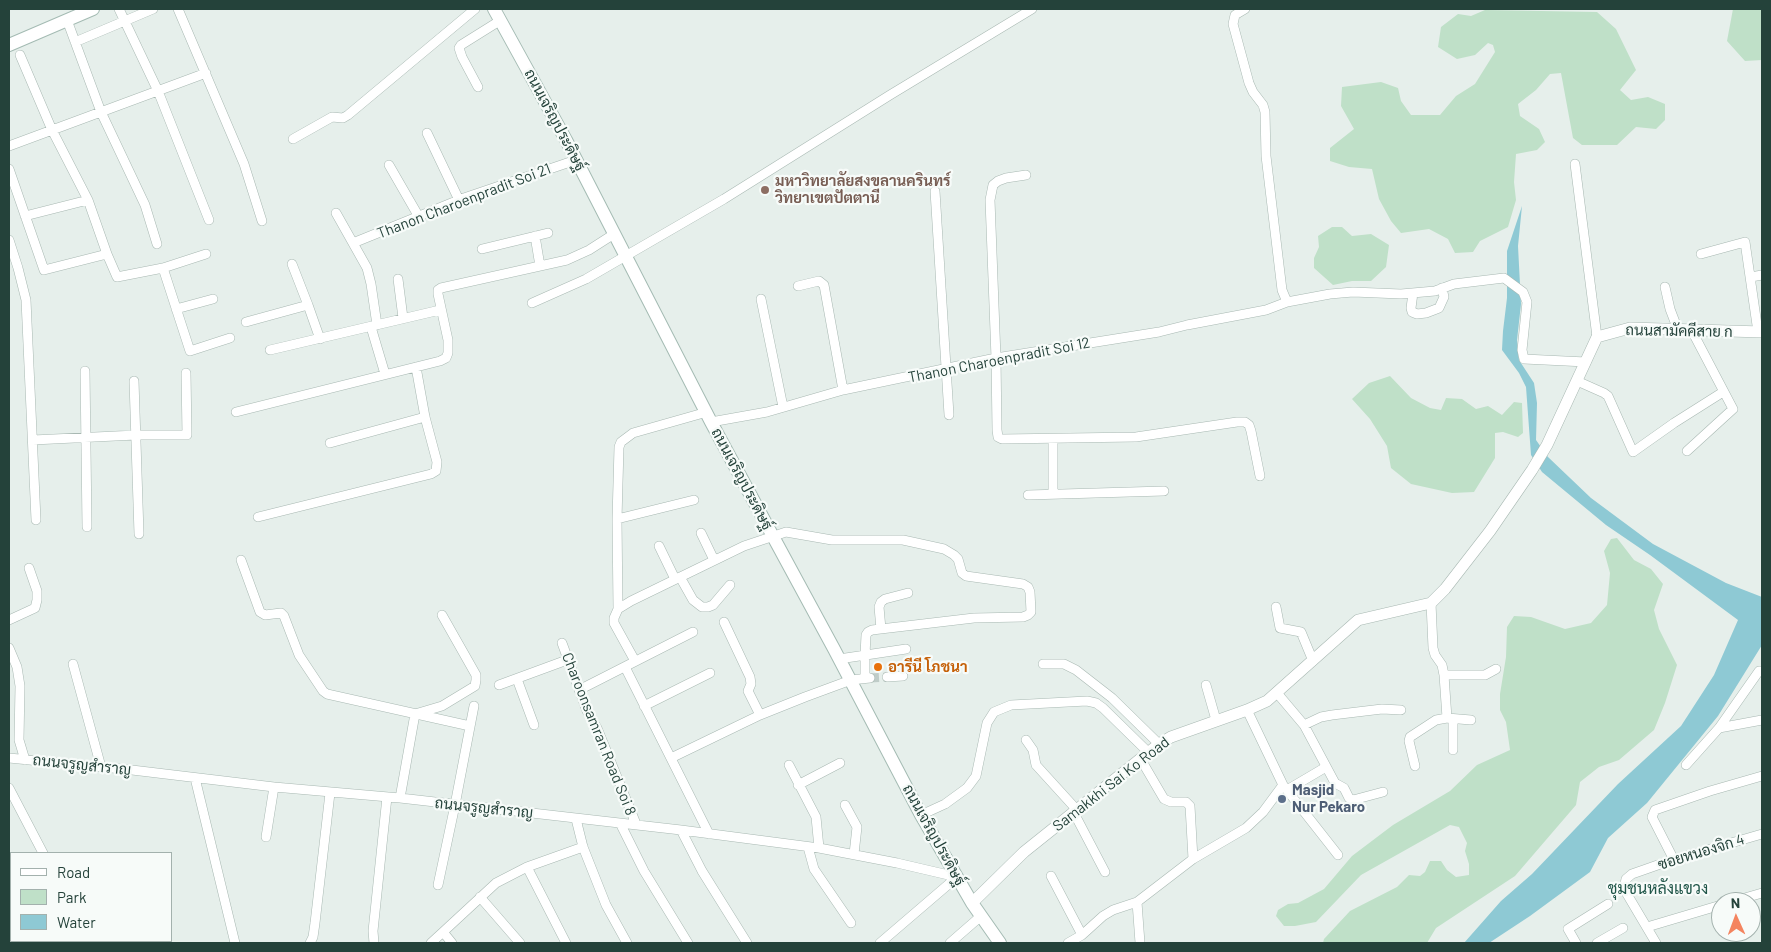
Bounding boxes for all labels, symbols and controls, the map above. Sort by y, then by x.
street label: ถนนเจริญประดิษฐ์ [521,66,589,174]
street label: Thanon Charoenpradit Soi 21 [375,160,553,242]
place label: มหาวิทยาลัยสงขลานครินทร์ วิทยาเขตปัตตานี [775,172,951,207]
marker: มหาวิทยาลัยสงขลานครินทร์ วิทยาเขตปัตตานี [759,184,771,196]
street label: ถนนสามัคคีสาย ก [1625,321,1733,341]
street label: Thanon Charoenpradit Soi 12 [907,334,1091,386]
street label: ถนนเจริญประดิษฐ์ [708,425,776,533]
street label: Charoonsamran Road Soi 8 [558,650,640,818]
place label: อารีนี โภชนา [888,658,968,676]
marker: อารีนี โภชนา [872,661,884,673]
street label: Samakkhi Sai Ko Road [1049,733,1173,835]
street label: ถนนจรูญสำราญ [32,751,132,779]
street label: ถนนเจริญประดิษฐ์ [899,781,969,889]
place label: Masjid Nur Pekaro [1292,781,1365,816]
marker: Masjid Nur Pekaro [1276,793,1288,805]
street label: ถนนจรูญสำราญ [434,794,534,822]
street label: ซอยหนองจิก 4 [1656,830,1746,874]
legend [10,852,172,942]
text: Road [57,863,90,881]
district label: ชุมชนหลังแขวง [1608,879,1708,899]
text: Park [57,888,86,906]
north arrow [1711,892,1761,942]
text: N [1731,894,1740,911]
text: Water [57,913,96,931]

